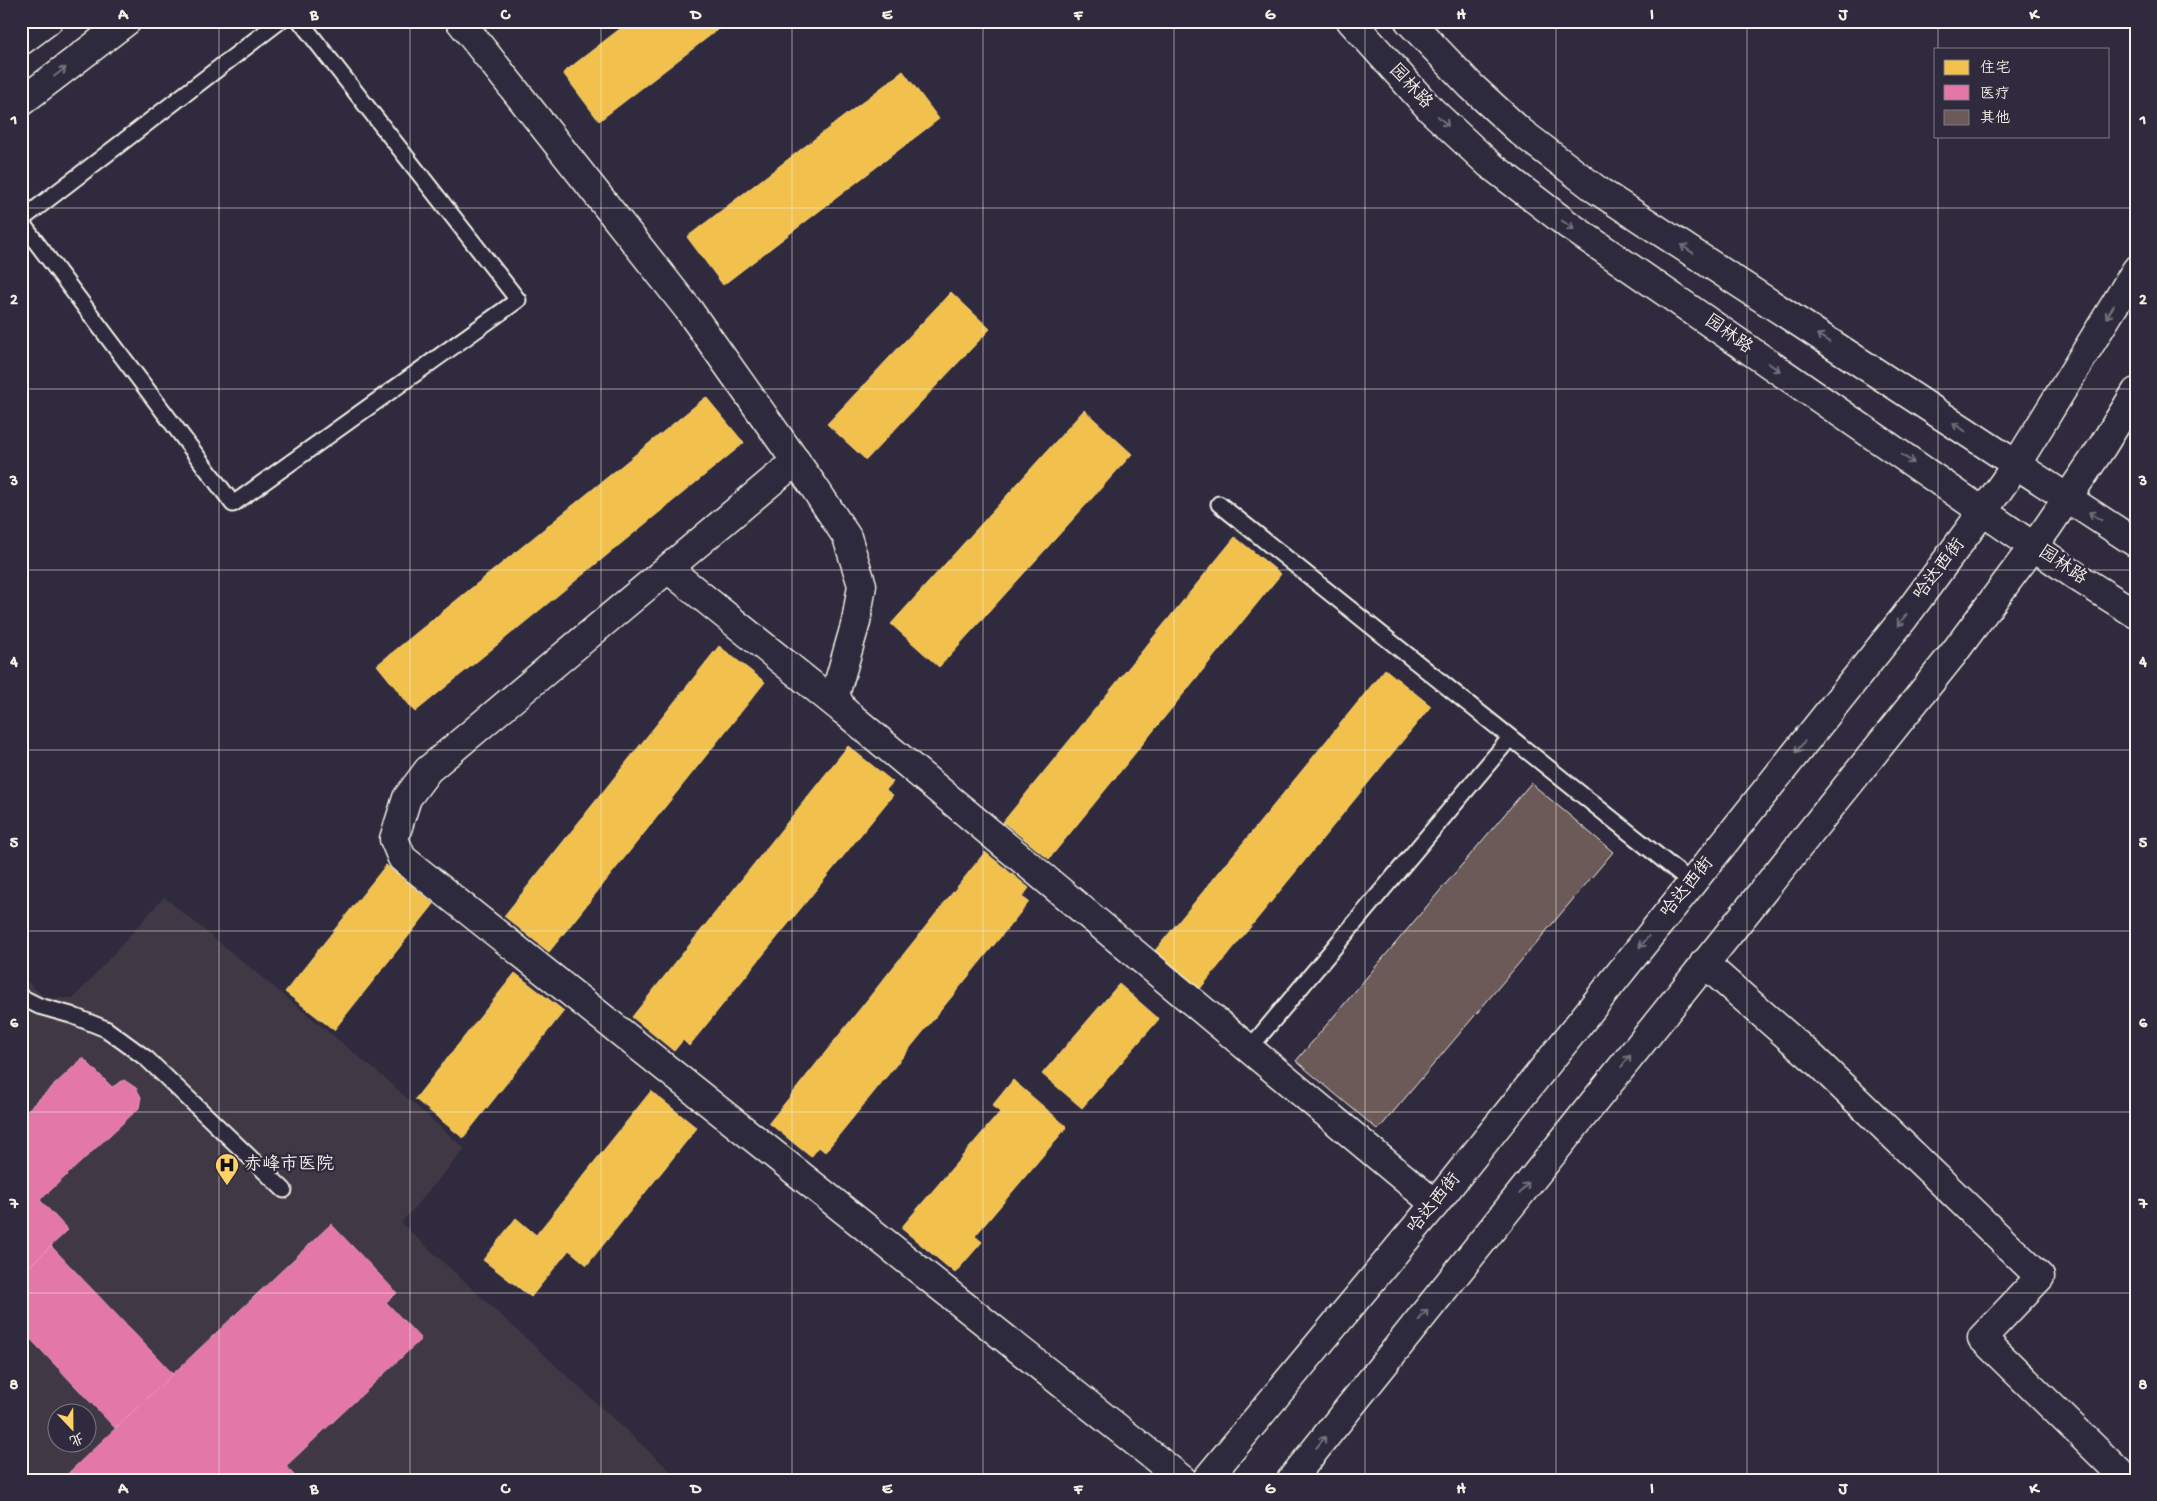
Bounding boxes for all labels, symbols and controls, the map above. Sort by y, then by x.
text: A [117,7,129,26]
text: B [309,7,319,26]
text: C [500,7,511,26]
text: D [689,7,702,26]
text: E [882,7,893,26]
text: F [1073,7,1084,26]
text: G [1265,7,1276,26]
text: H [1456,7,1466,26]
text: I [1650,7,1654,26]
text: J [1838,7,1849,26]
text: K [2029,7,2041,26]
legend [1934,48,2110,138]
street label: 园林路 [1384,59,1437,114]
text: 住宅 [1980,60,2010,78]
one-way arrow [53,67,67,77]
text: 医疗 [1980,86,2010,104]
text: 其他 [1980,109,2010,128]
text: 1 [10,112,17,131]
text: 1 [2139,112,2146,131]
one-way arrow [1437,115,1449,127]
one-way arrow [1561,219,1574,230]
one-way arrow [1681,244,1695,254]
text: 2 [10,292,18,311]
text: 2 [2139,292,2147,311]
one-way arrow [2105,305,2115,319]
street label: 园林路 [1700,310,1757,359]
one-way arrow [1816,333,1830,343]
one-way arrow [1767,362,1781,372]
one-way arrow [1952,422,1966,432]
one-way arrow [1900,454,1914,464]
text: 3 [9,473,18,492]
text: 3 [2138,473,2147,492]
one-way arrow [2088,511,2102,521]
street label: 哈达西街 [1909,534,1970,605]
street label: 园林路 [2034,541,2091,590]
one-way arrow [1897,613,1907,627]
text: 4 [9,654,18,673]
text: 4 [2138,654,2147,673]
one-way arrow [1795,740,1806,753]
text: 5 [10,835,19,854]
text: 5 [2139,835,2148,854]
street label: 哈达西街 [1656,853,1719,923]
one-way arrow [1639,936,1650,949]
text: 6 [10,1015,19,1034]
text: 6 [2139,1015,2148,1034]
one-way arrow [1621,1054,1631,1068]
hospital icon: 赤峰市医院 [214,1152,240,1186]
place label: 赤峰市医院 [244,1154,334,1176]
street label: 哈达西街 [1403,1169,1466,1239]
one-way arrow [1519,1182,1530,1195]
text: 7 [9,1196,19,1215]
text: 7 [2138,1196,2148,1215]
one-way arrow [1417,1309,1428,1322]
text: 8 [10,1377,19,1396]
text: 8 [2139,1377,2148,1396]
north arrow [48,1404,98,1454]
text: 北 [66,1427,86,1448]
one-way arrow [1316,1436,1327,1449]
text: A [117,1481,129,1500]
text: B [309,1481,319,1500]
text: C [500,1481,511,1500]
text: D [689,1481,702,1500]
text: E [882,1481,893,1500]
text: F [1073,1481,1084,1500]
text: G [1265,1481,1276,1500]
text: H [1456,1481,1466,1500]
text: I [1650,1481,1654,1500]
text: J [1838,1481,1849,1500]
text: K [2029,1481,2041,1500]

